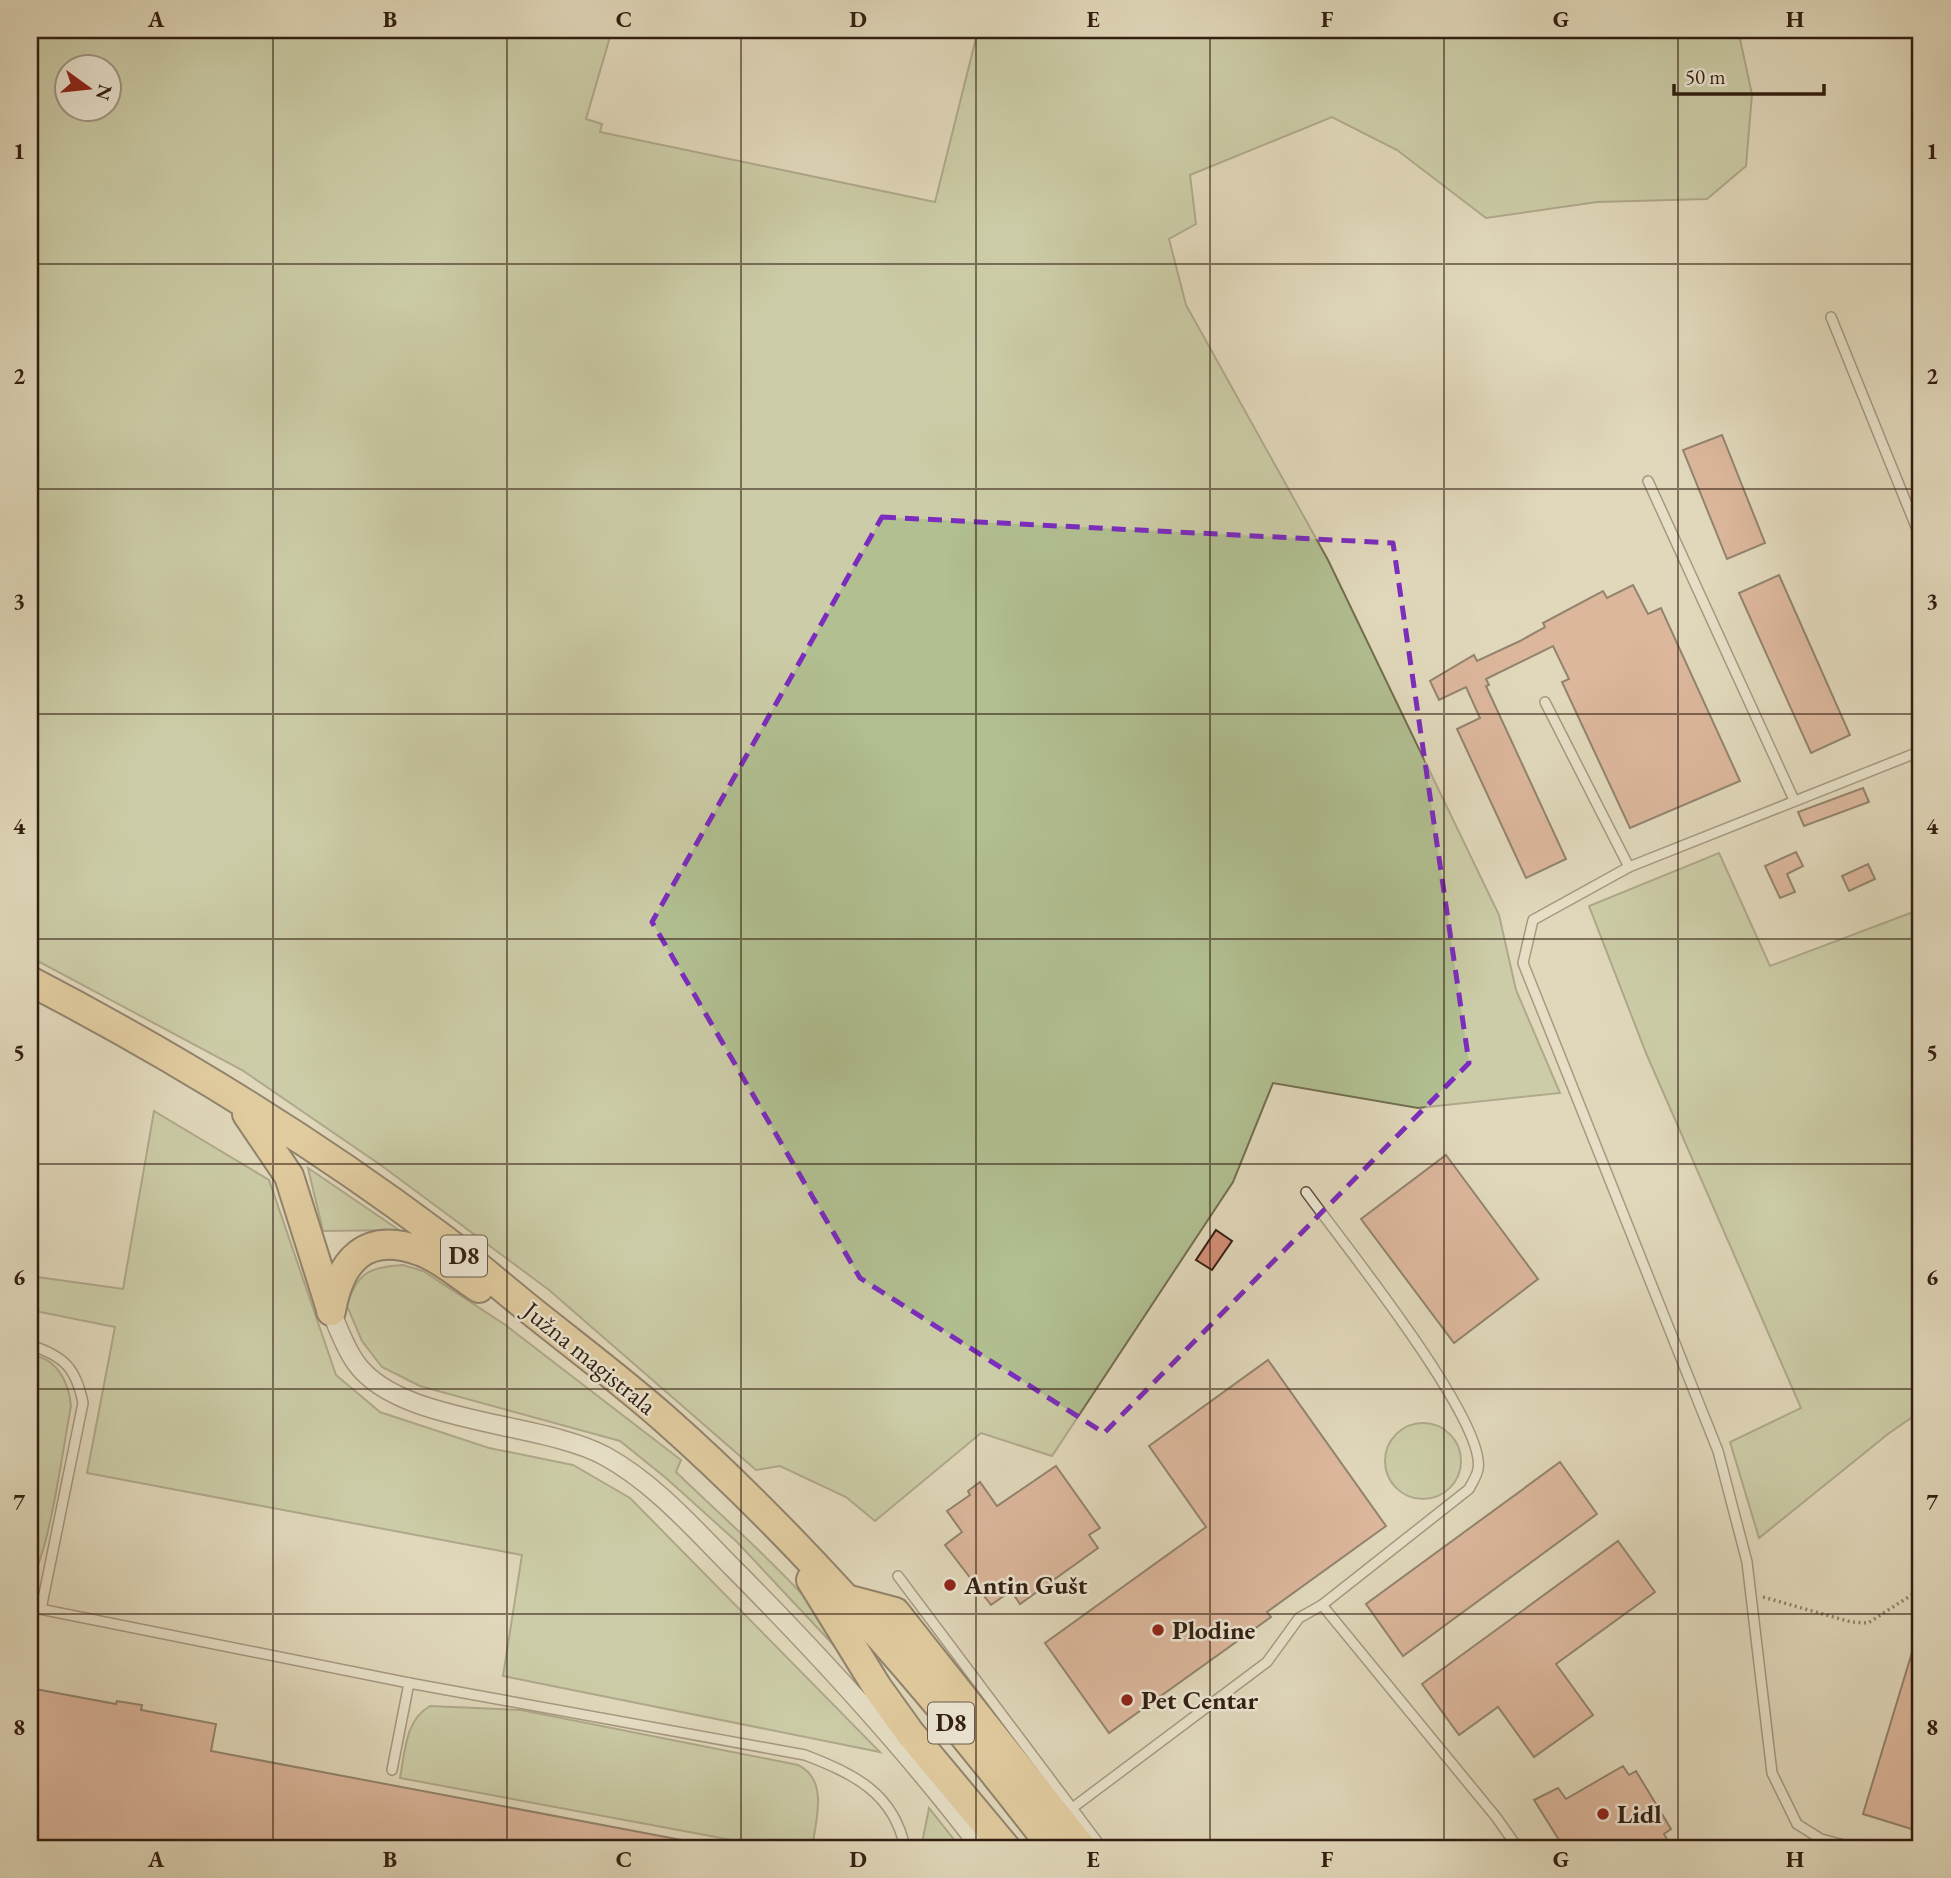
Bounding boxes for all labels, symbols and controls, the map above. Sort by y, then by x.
text: A [147,4,165,34]
text: B [383,4,397,34]
text: C [616,4,632,34]
text: D [849,4,867,34]
text: E [1086,4,1100,34]
text: F [1321,4,1334,34]
text: G [1553,4,1569,34]
text: H [1786,4,1804,34]
north arrow [52,52,122,122]
scale bar [1674,52,1825,96]
text: 50 m [1685,63,1726,90]
text: N [90,82,118,104]
text: 1 [13,136,25,166]
text: 1 [1926,136,1938,166]
text: 2 [13,361,25,391]
text: 2 [1926,361,1938,391]
text: 3 [13,586,25,616]
text: 3 [1926,586,1938,616]
text: 4 [13,811,26,841]
text: 4 [1926,811,1939,841]
text: 5 [13,1037,25,1067]
text: 5 [1926,1037,1938,1067]
road number: D8 [441,1236,487,1276]
text: 6 [13,1262,25,1292]
text: 6 [1926,1262,1938,1292]
street label: Južna magistrala [515,1293,664,1423]
text: 7 [13,1487,26,1517]
text: 7 [1926,1487,1939,1517]
place label: Antin Gušt [963,1568,1088,1602]
marker: Antin Gušt [942,1577,958,1593]
place label: Plodine [1172,1613,1256,1647]
marker: Plodine [1150,1622,1166,1638]
place label: Pet Centar [1141,1683,1258,1717]
marker: Pet Centar [1119,1692,1135,1708]
road number: D8 [928,1702,974,1744]
text: 8 [13,1712,25,1742]
text: 8 [1926,1712,1938,1742]
place label: Lidl [1617,1797,1662,1831]
marker: Lidl [1595,1806,1611,1822]
text: A [147,1844,165,1874]
text: B [383,1844,397,1874]
text: C [616,1844,632,1874]
text: D [849,1844,867,1874]
text: E [1086,1844,1100,1874]
text: F [1321,1844,1334,1874]
text: G [1553,1844,1569,1874]
text: H [1786,1844,1804,1874]

